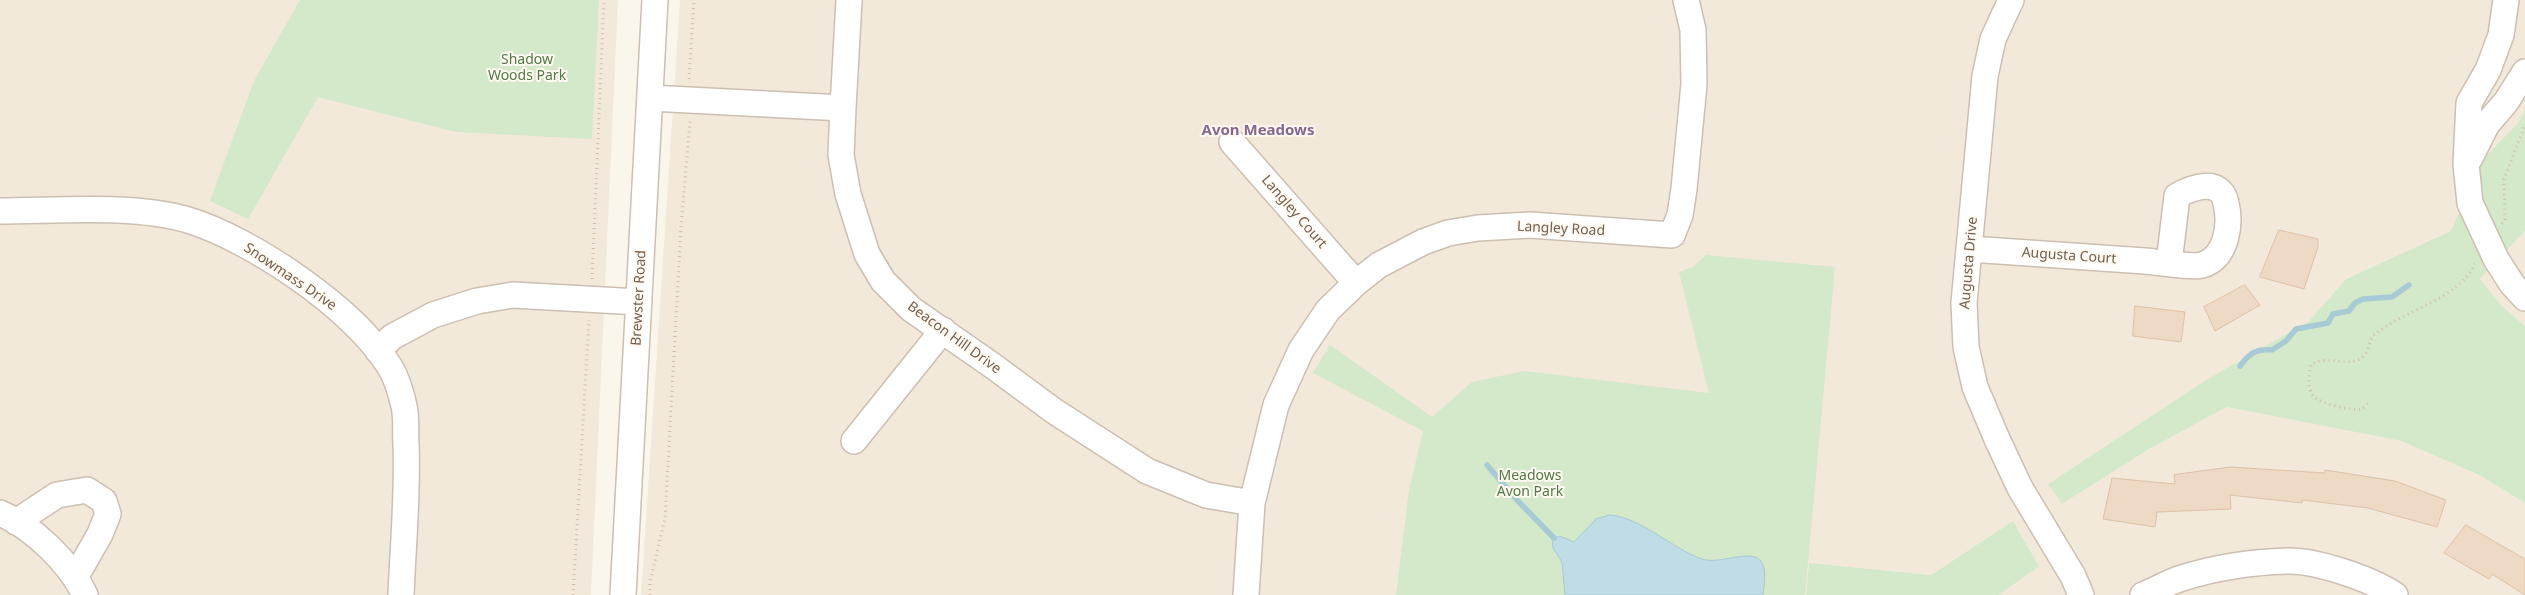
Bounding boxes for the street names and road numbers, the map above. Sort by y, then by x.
street label: Langley Court [1258,172,1330,252]
street label: Augusta Drive [1957,216,1981,310]
street label: Langley Road [1517,218,1605,240]
street label: Snowmass Drive [240,240,340,314]
street label: Augusta Court [2021,244,2117,268]
street label: Brewster Road [628,250,650,346]
street label: Beacon Hill Drive [904,298,1004,378]

